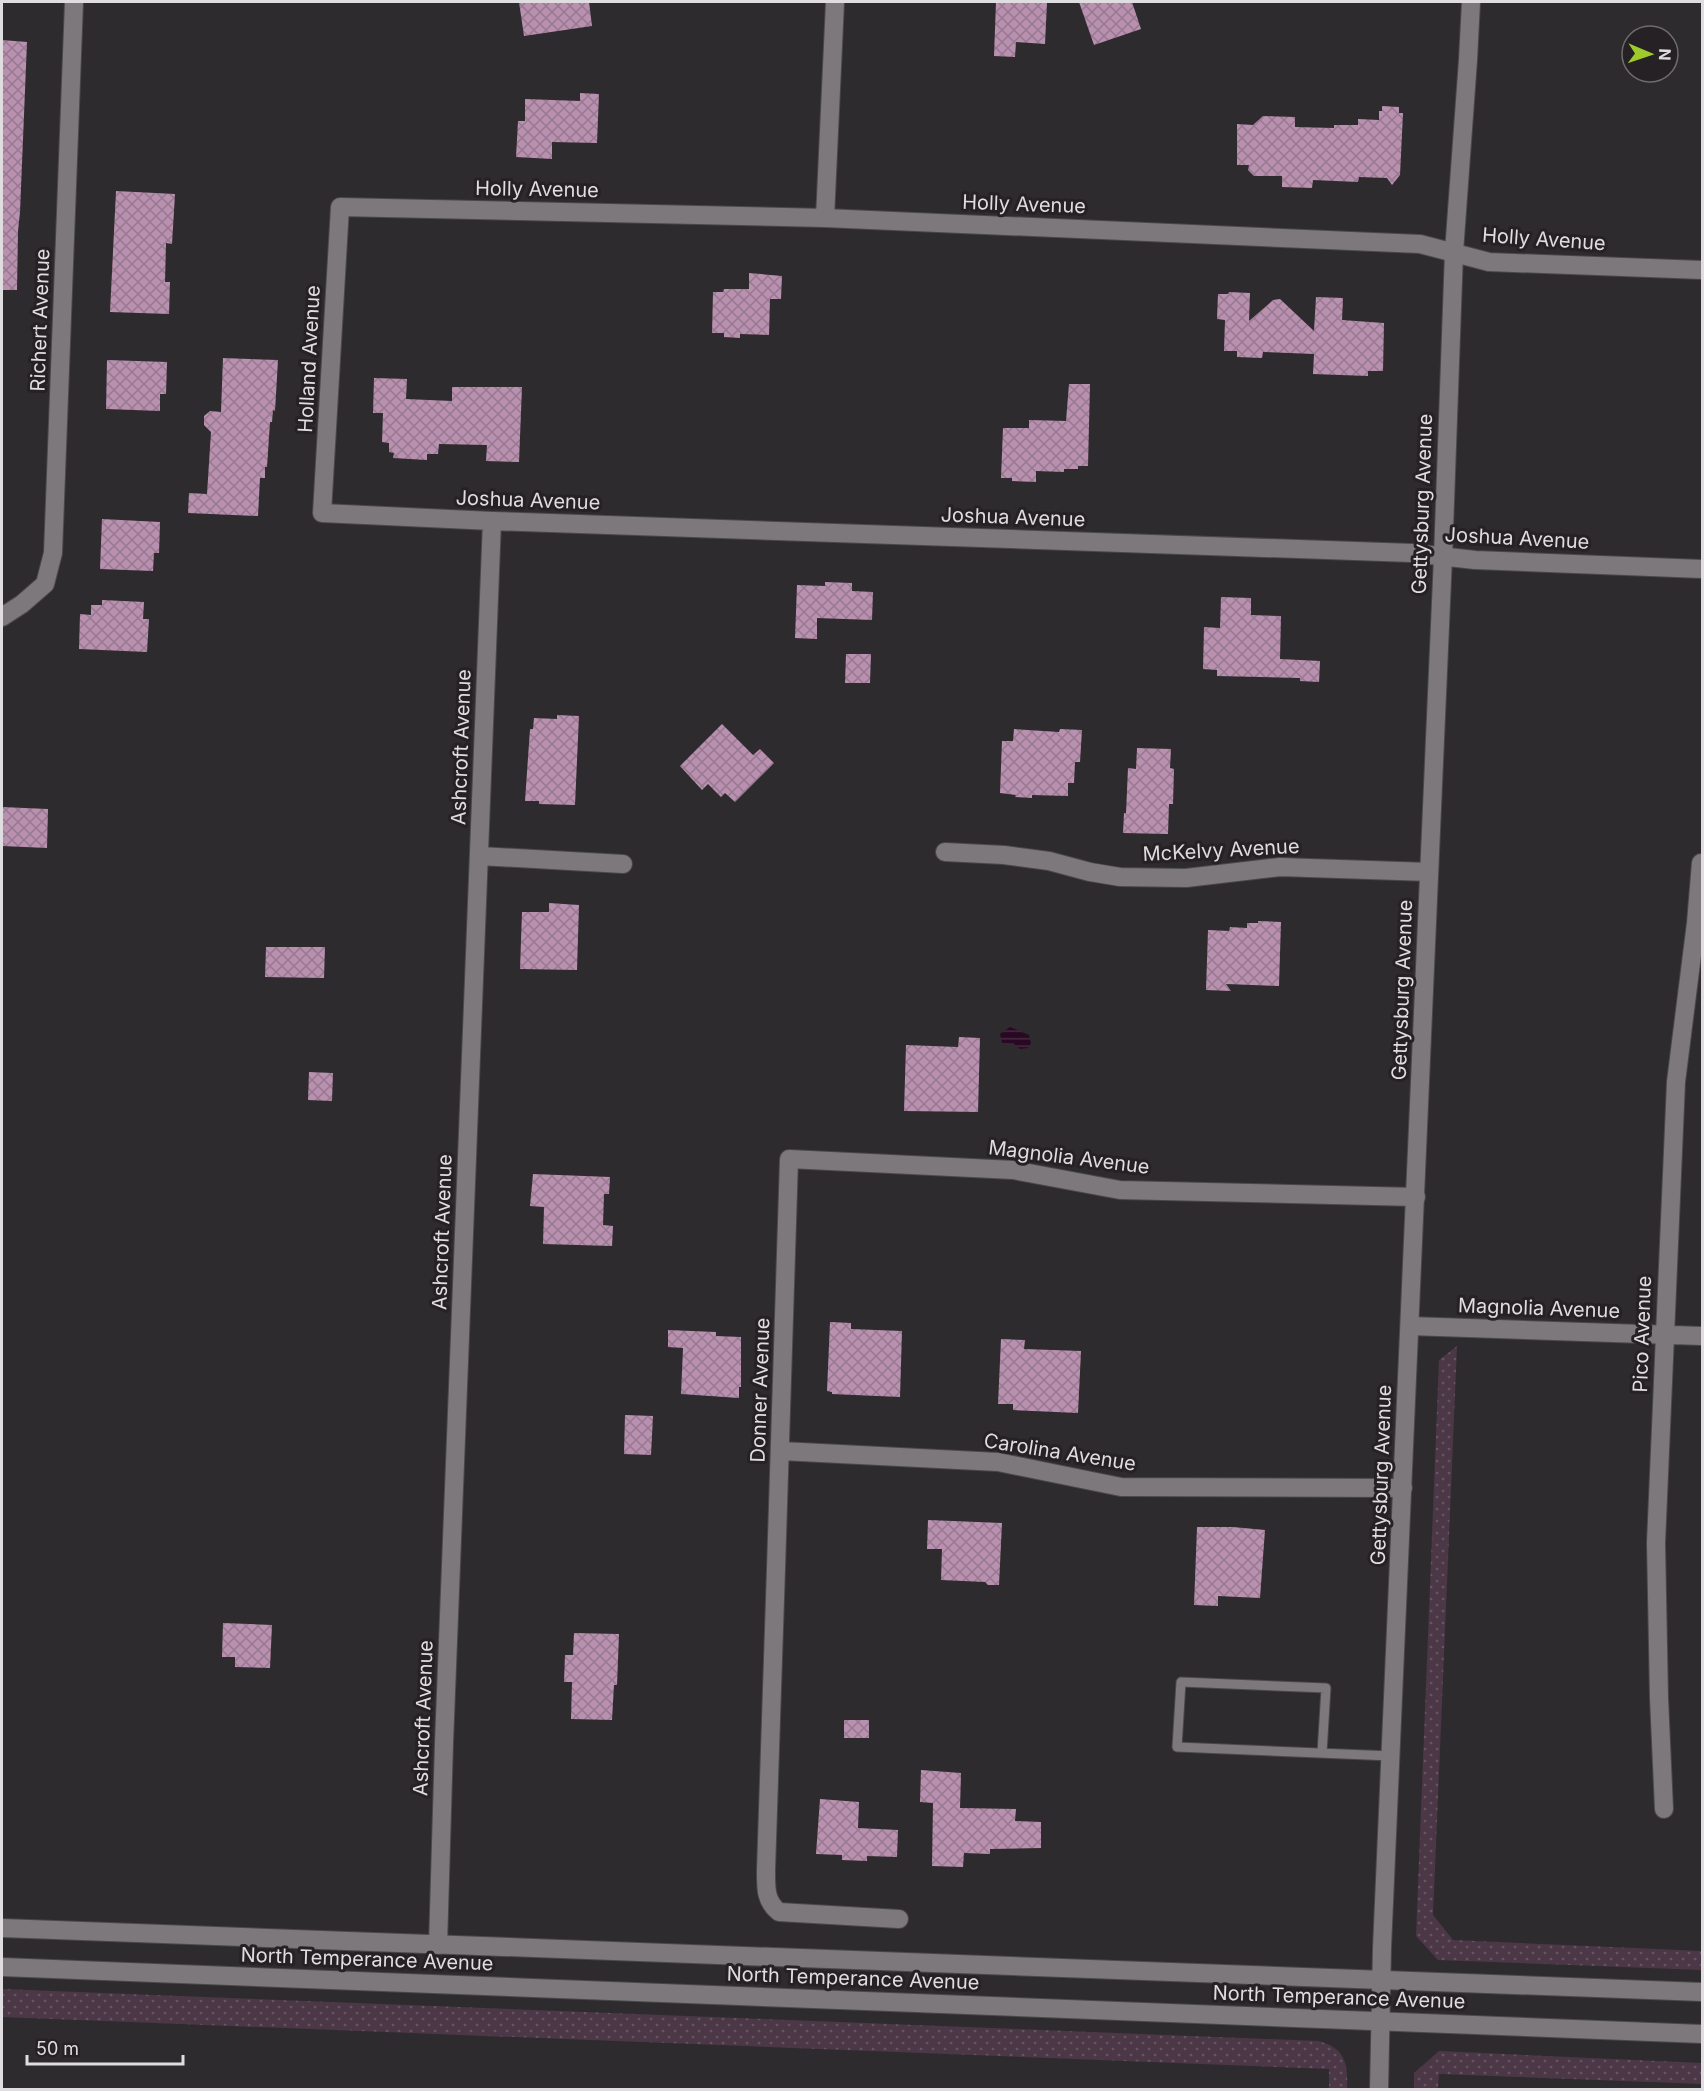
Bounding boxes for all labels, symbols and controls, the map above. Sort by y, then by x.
north arrow [1620,24,1680,84]
text: N [1655,48,1675,61]
street label: Holly Avenue [475,176,599,202]
street label: Holly Avenue [962,190,1086,218]
street label: Holly Avenue [1481,223,1607,255]
street label: Richert Avenue [26,248,54,392]
street label: Holland Avenue [293,285,325,433]
street label: Gettysburg Avenue [1407,413,1437,595]
street label: Joshua Avenue [455,485,601,515]
street label: Joshua Avenue [940,502,1086,532]
street label: Joshua Avenue [1444,522,1590,554]
street label: Ashcroft Avenue [446,669,476,825]
street label: McKelvy Avenue [1142,834,1300,866]
street label: Gettysburg Avenue [1387,899,1417,1081]
street label: Magnolia Avenue [987,1135,1151,1179]
street label: Ashcroft Avenue [427,1154,457,1310]
street label: Pico Avenue [1628,1275,1656,1393]
street label: Magnolia Avenue [1458,1293,1620,1323]
street label: Donner Avenue [745,1317,775,1463]
street label: Gettysburg Avenue [1366,1384,1396,1566]
street label: Carolina Avenue [982,1428,1138,1476]
street label: Ashcroft Avenue [408,1640,438,1796]
street label: North Temperance Avenue [240,1943,494,1975]
street label: North Temperance Avenue [726,1962,980,1994]
street label: North Temperance Avenue [1212,1981,1466,2013]
scale bar [27,2028,183,2066]
text: 50 m [36,2038,79,2059]

